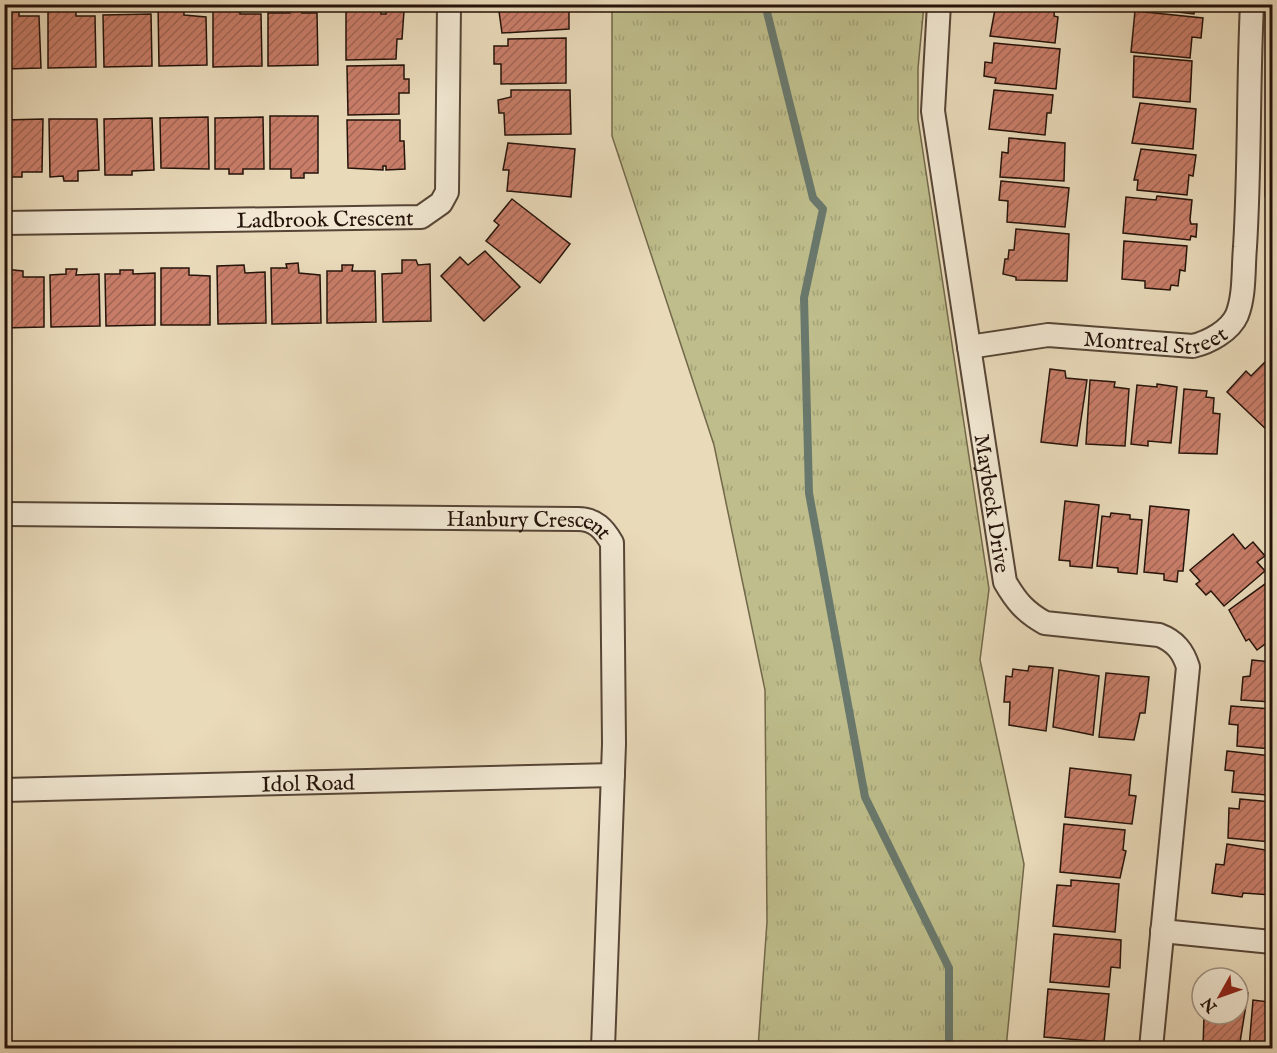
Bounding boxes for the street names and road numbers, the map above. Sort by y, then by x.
street label: Ladbrook Crescent [236,205,414,236]
street label: Montreal Street [1082,321,1234,362]
street label: Maybeck Drive [967,432,1015,575]
street label: Hanbury Crescent [446,506,617,546]
street label: Idol Road [261,769,355,800]

